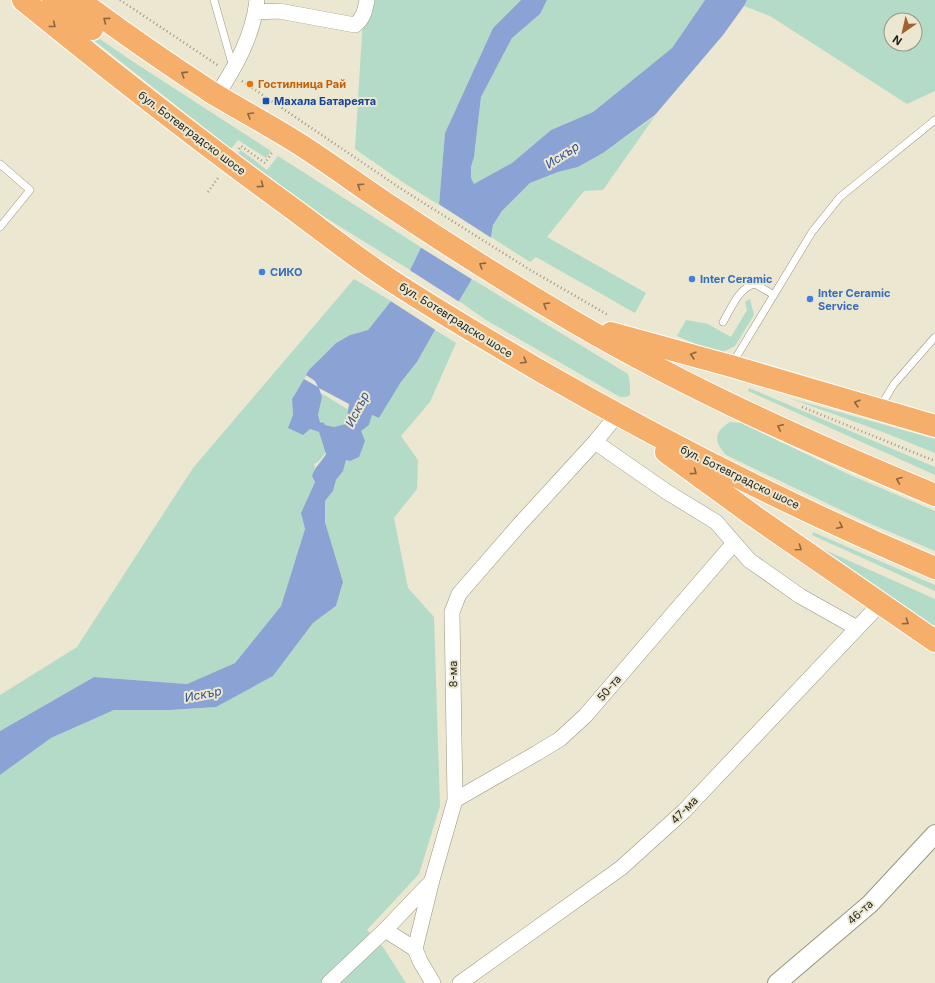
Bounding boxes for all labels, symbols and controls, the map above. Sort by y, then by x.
north arrow [883,12,923,52]
one-way arrow [103,18,110,25]
one-way arrow [49,20,56,27]
text: N [890,32,905,48]
one-way arrow [181,71,188,79]
place label: Гостилница Рай [258,77,346,91]
marker: Гостилница Рай [245,79,255,89]
street label: бул. Ботевградско шосе [135,88,249,178]
place label: Махала Батареята [274,94,376,108]
marker: Махала Батареята [261,96,271,106]
one-way arrow [247,112,254,119]
water label: Искър [542,138,582,172]
one-way arrow [256,181,263,188]
one-way arrow [357,183,364,191]
one-way arrow [479,262,486,270]
place label: СИКО [270,265,302,279]
marker: СИКО [257,267,267,277]
place label: Inter Ceramic [700,272,773,286]
marker: Inter Ceramic [687,274,697,284]
street label: бул. Ботевградско шосе [397,279,515,361]
place label: Inter Ceramic Service [818,286,891,313]
marker: Inter Ceramic Service [805,294,815,304]
one-way arrow [543,302,550,309]
one-way arrow [690,352,696,360]
one-way arrow [520,357,527,364]
water label: Искър [342,389,372,429]
one-way arrow [854,399,861,408]
one-way arrow [777,424,784,432]
street label: бул. Ботевградско шосе [678,442,802,512]
one-way arrow [689,467,696,474]
one-way arrow [895,476,902,484]
one-way arrow [836,521,844,529]
one-way arrow [795,543,802,551]
one-way arrow [902,617,909,625]
street label: 8-ма [446,661,460,687]
street label: 50-та [594,672,624,704]
water label: Искър [183,683,223,705]
street label: 47-ма [667,793,701,827]
street label: 46-та [844,897,876,927]

